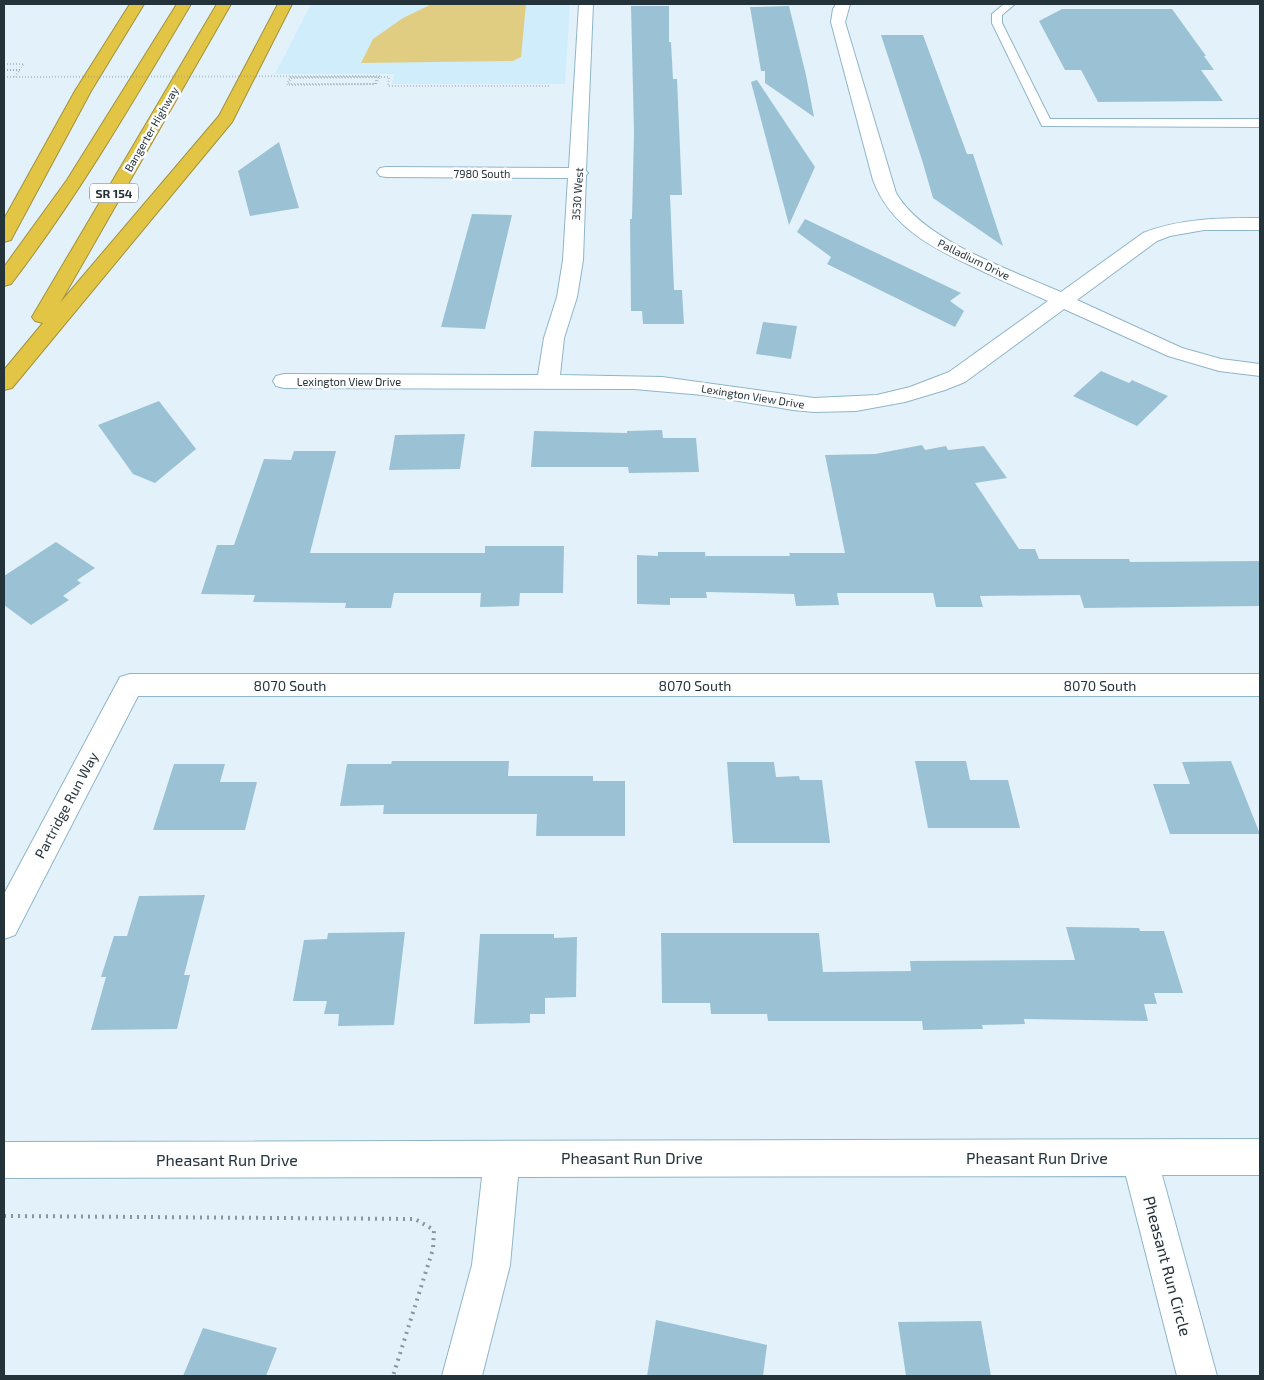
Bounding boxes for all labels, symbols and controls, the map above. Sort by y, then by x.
street label: Bangerter Highway [121,84,181,174]
street label: 7980 South [454,167,510,180]
street label: 3530 West [569,167,585,221]
road number: SR 154 [90,184,138,202]
street label: Palladium Drive [936,236,1012,282]
street label: Lexington View Drive [297,375,401,388]
street label: Lexington View Drive [700,381,806,411]
street label: 8070 South [254,677,326,694]
street label: 8070 South [659,677,731,694]
street label: 8070 South [1064,677,1136,694]
street label: Partridge Run Way [31,748,102,861]
street label: Pheasant Run Drive [561,1148,703,1167]
street label: Pheasant Run Drive [966,1148,1108,1167]
street label: Pheasant Run Drive [156,1150,298,1169]
street label: Pheasant Run Circle [1140,1194,1196,1338]

